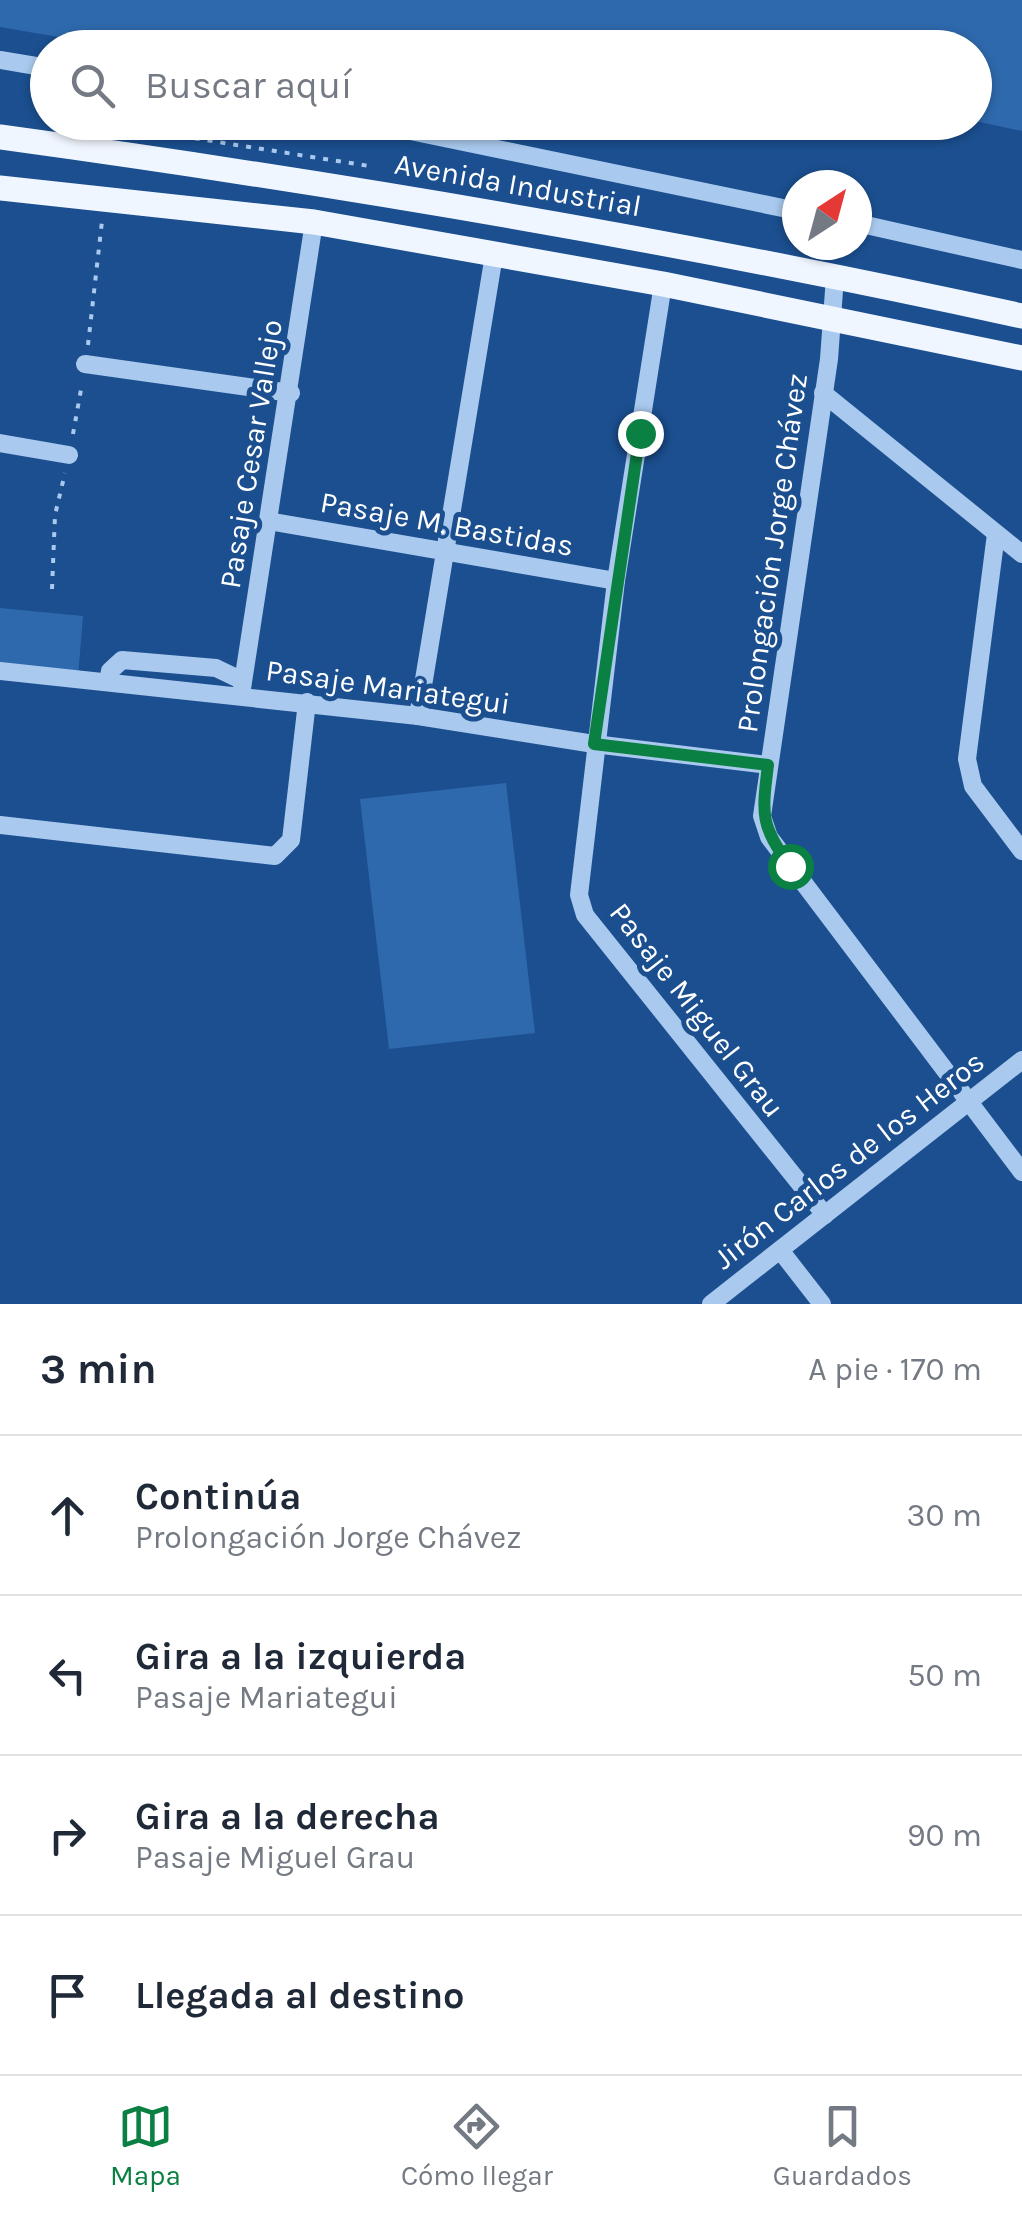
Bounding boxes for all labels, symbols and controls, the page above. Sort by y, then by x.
search box [30,30,992,140]
icon: search [65,58,120,113]
text: Buscar aquí [145,63,352,108]
street label: Avenida Industrial [392,146,644,224]
north arrow [782,170,872,260]
street label: Pasaje Cesar Vallejo [212,317,290,591]
street label: Prolongación Jorge Chávez [729,371,815,735]
route end [618,411,664,457]
street label: Pasaje M. Bastidas [318,484,576,564]
street label: Pasaje Mariategui [264,652,512,722]
route start [768,844,814,890]
street label: Pasaje Miguel Grau [602,895,792,1125]
street label: Jirón Carlos de los Heros [707,1043,991,1277]
text: 3 min [40,1344,157,1394]
text: A pie · 170 m [808,1351,982,1388]
text: Continúa [135,1474,301,1519]
icon: ahead [40,1488,95,1543]
text: 30 m [907,1497,982,1534]
text: Prolongación Jorge Chávez [135,1519,521,1556]
text: Gira a la izquierda [135,1634,467,1679]
icon: left [40,1648,95,1703]
text: 50 m [907,1657,982,1694]
text: Pasaje Mariategui [135,1679,398,1716]
text: Gira a la derecha [135,1794,440,1839]
icon: right [40,1808,95,1863]
text: 90 m [907,1817,982,1854]
text: Pasaje Miguel Grau [135,1839,415,1876]
icon: arrive [40,1968,95,2023]
text: Llegada al destino [135,1973,465,2018]
tab: Mapa [110,2099,181,2192]
tab: Cómo llegar [401,2099,553,2192]
tab: Guardados [773,2099,912,2192]

